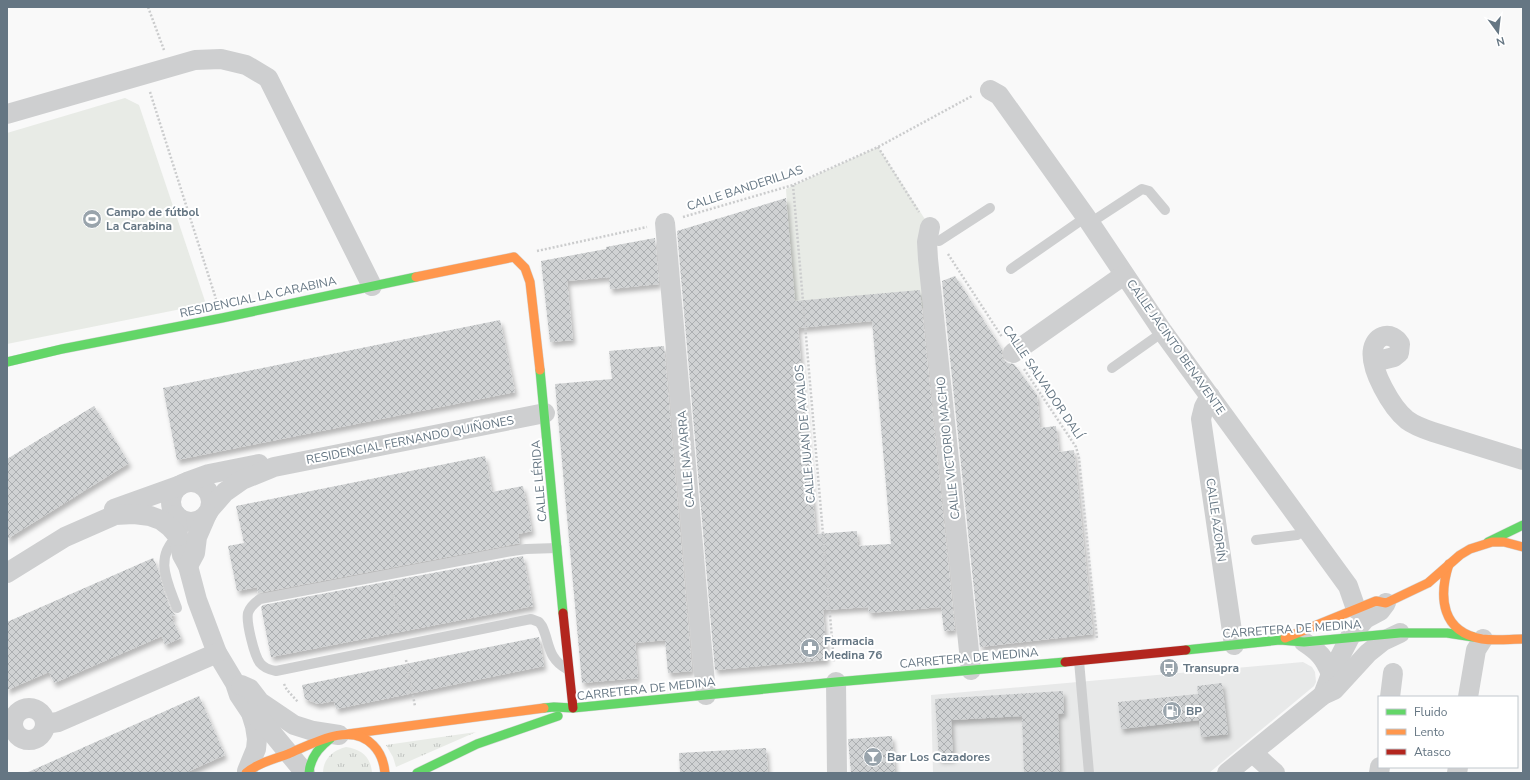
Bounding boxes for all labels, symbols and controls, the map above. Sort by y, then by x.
north arrow [1478,12,1518,52]
text: N [1495,33,1506,49]
street label: CALLE BANDERILLAS [685,162,805,214]
place label: Campo de fútbol La Carabina [106,204,199,234]
sports icon: Campo de fútbol La Carabina [81,208,103,230]
street label: RESIDENCIAL LA CARABINA [178,273,338,321]
street label: CALLE JACINTO BENAVENTE [1123,276,1229,418]
street label: CALLE SALVADOR DALÍ [999,322,1088,443]
street label: CALLE JUAN DE AVALOS [791,364,819,504]
street label: CALLE VICTORIO MACHO [933,376,963,520]
street label: CALLE NAVARRA [674,409,698,508]
street label: RESIDENCIAL FERNANDO QUIÑONES [305,412,515,468]
street label: CALLE LÉRIDA [527,439,551,522]
street label: CALLE AZORÍN [1202,477,1230,563]
street label: CARRETERA DE MEDINA [1222,616,1362,642]
place label: Farmacia Medina 76 [824,633,882,663]
pharmacy icon: Farmacia Medina 76 [799,637,821,659]
street label: CARRETERA DE MEDINA [899,644,1039,672]
bus stop icon: Transupra [1158,657,1180,679]
place label: Transupra [1183,660,1239,676]
street label: CARRETERA DE MEDINA [576,674,716,704]
legend [1378,696,1518,768]
fuel station icon: BP [1161,700,1183,722]
place label: BP [1186,703,1202,719]
text: Fluido [1414,704,1448,720]
text: Lento [1414,724,1445,740]
text: Atasco [1414,744,1451,760]
bar icon: Bar Los Cazadores [862,746,884,768]
place label: Bar Los Cazadores [887,749,990,765]

